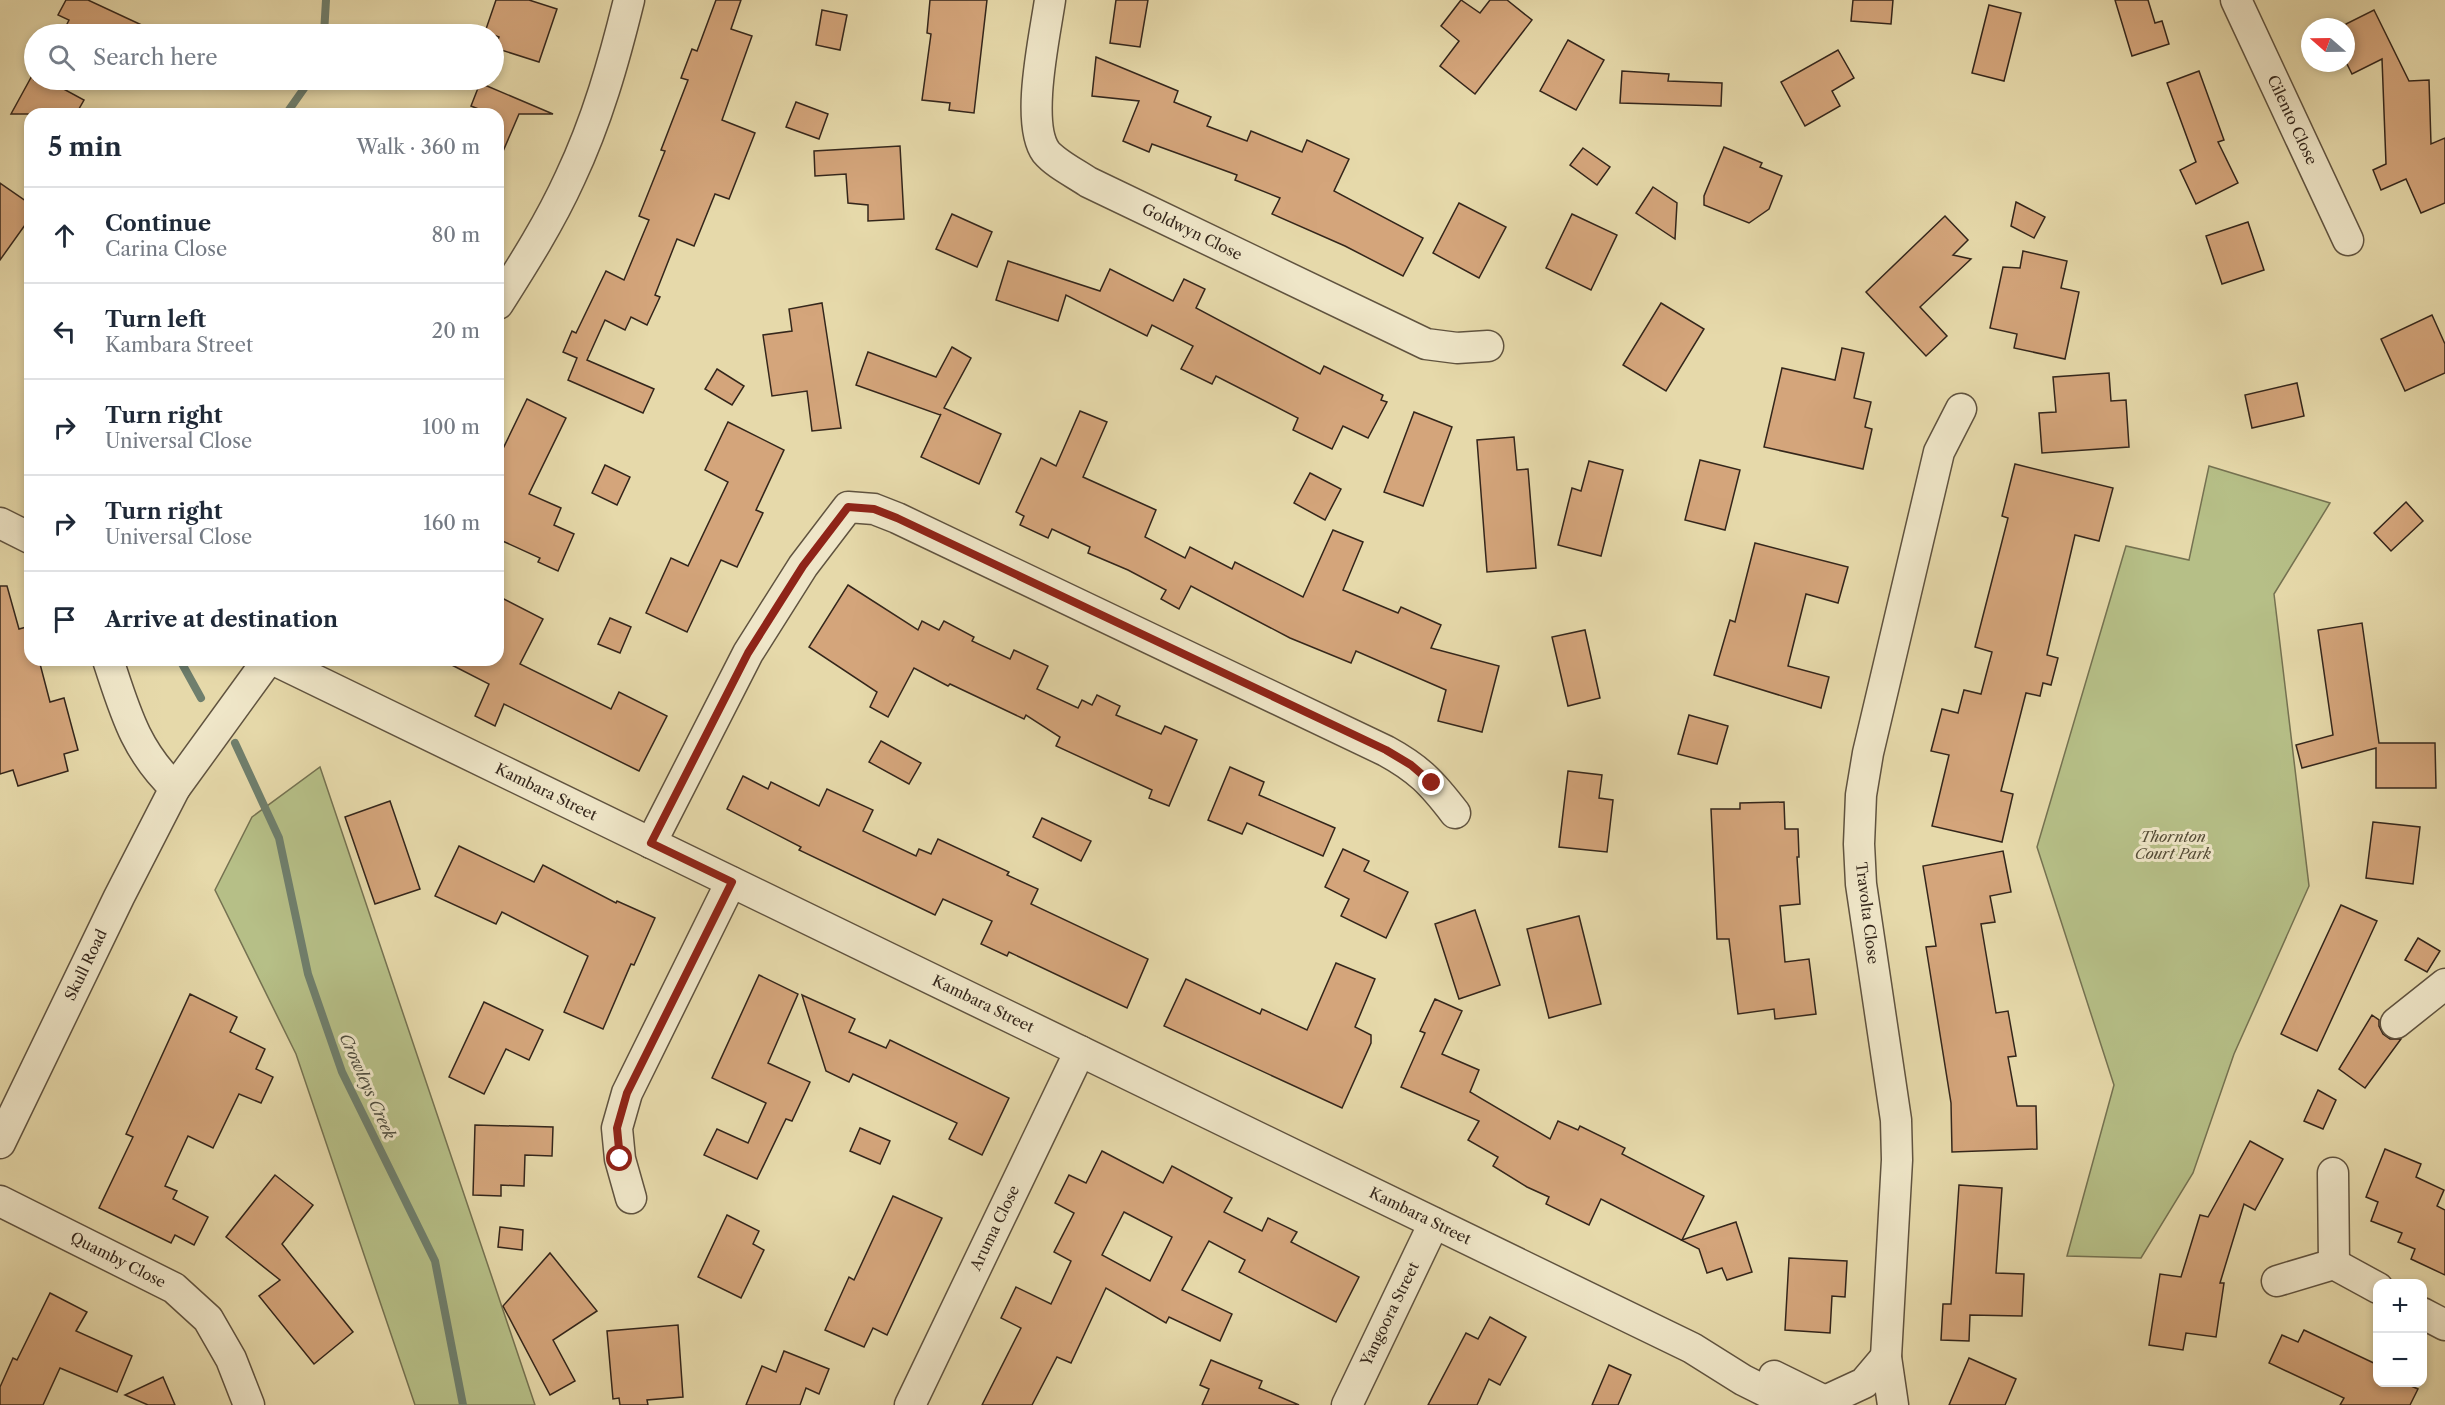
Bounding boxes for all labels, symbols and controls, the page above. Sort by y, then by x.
north arrow [2301,18,2355,72]
search box [24,24,504,90]
icon: search [45,41,78,74]
text: Search here [93,44,218,71]
street label: Cilento Close [2263,72,2322,168]
text: 5 min [48,131,122,163]
text: Walk · 360 m [357,135,480,159]
street label: Goldwyn Close [1139,199,1245,264]
text: Continue [105,210,211,237]
icon: ahead [48,219,81,252]
text: 80 m [432,223,480,247]
text: Carina Close [105,237,227,261]
text: Turn left [105,306,206,333]
icon: left [48,315,81,348]
text: 20 m [432,319,480,343]
text: Kambara Street [105,333,253,357]
text: Turn right [105,402,223,429]
icon: right [48,411,81,444]
text: 100 m [422,415,480,439]
text: Universal Close [105,429,252,453]
text: Turn right [105,498,223,525]
icon: right [48,507,81,540]
text: 160 m [423,511,480,535]
text: Universal Close [105,525,252,549]
icon: arrive [48,603,81,636]
text: Arrive at destination [105,606,338,633]
street label: Kambara Street [492,759,601,825]
route end [1418,769,1444,795]
park label: Thornton Court Park [2135,827,2211,863]
street label: Travolta Close [1852,861,1883,965]
street label: Skull Road [60,926,111,1004]
street label: Kambara Street [929,971,1038,1037]
water label: Crowleys Creek [336,1030,401,1143]
route start [606,1145,632,1171]
street label: Aruma Close [965,1182,1023,1274]
street label: Kambara Street [1366,1183,1475,1249]
street label: Quamby Close [67,1227,169,1292]
street label: Yangoora Street [1356,1258,1423,1370]
map controls [2373,1279,2427,1387]
button: + [2373,1279,2427,1333]
button: − [2373,1333,2427,1387]

